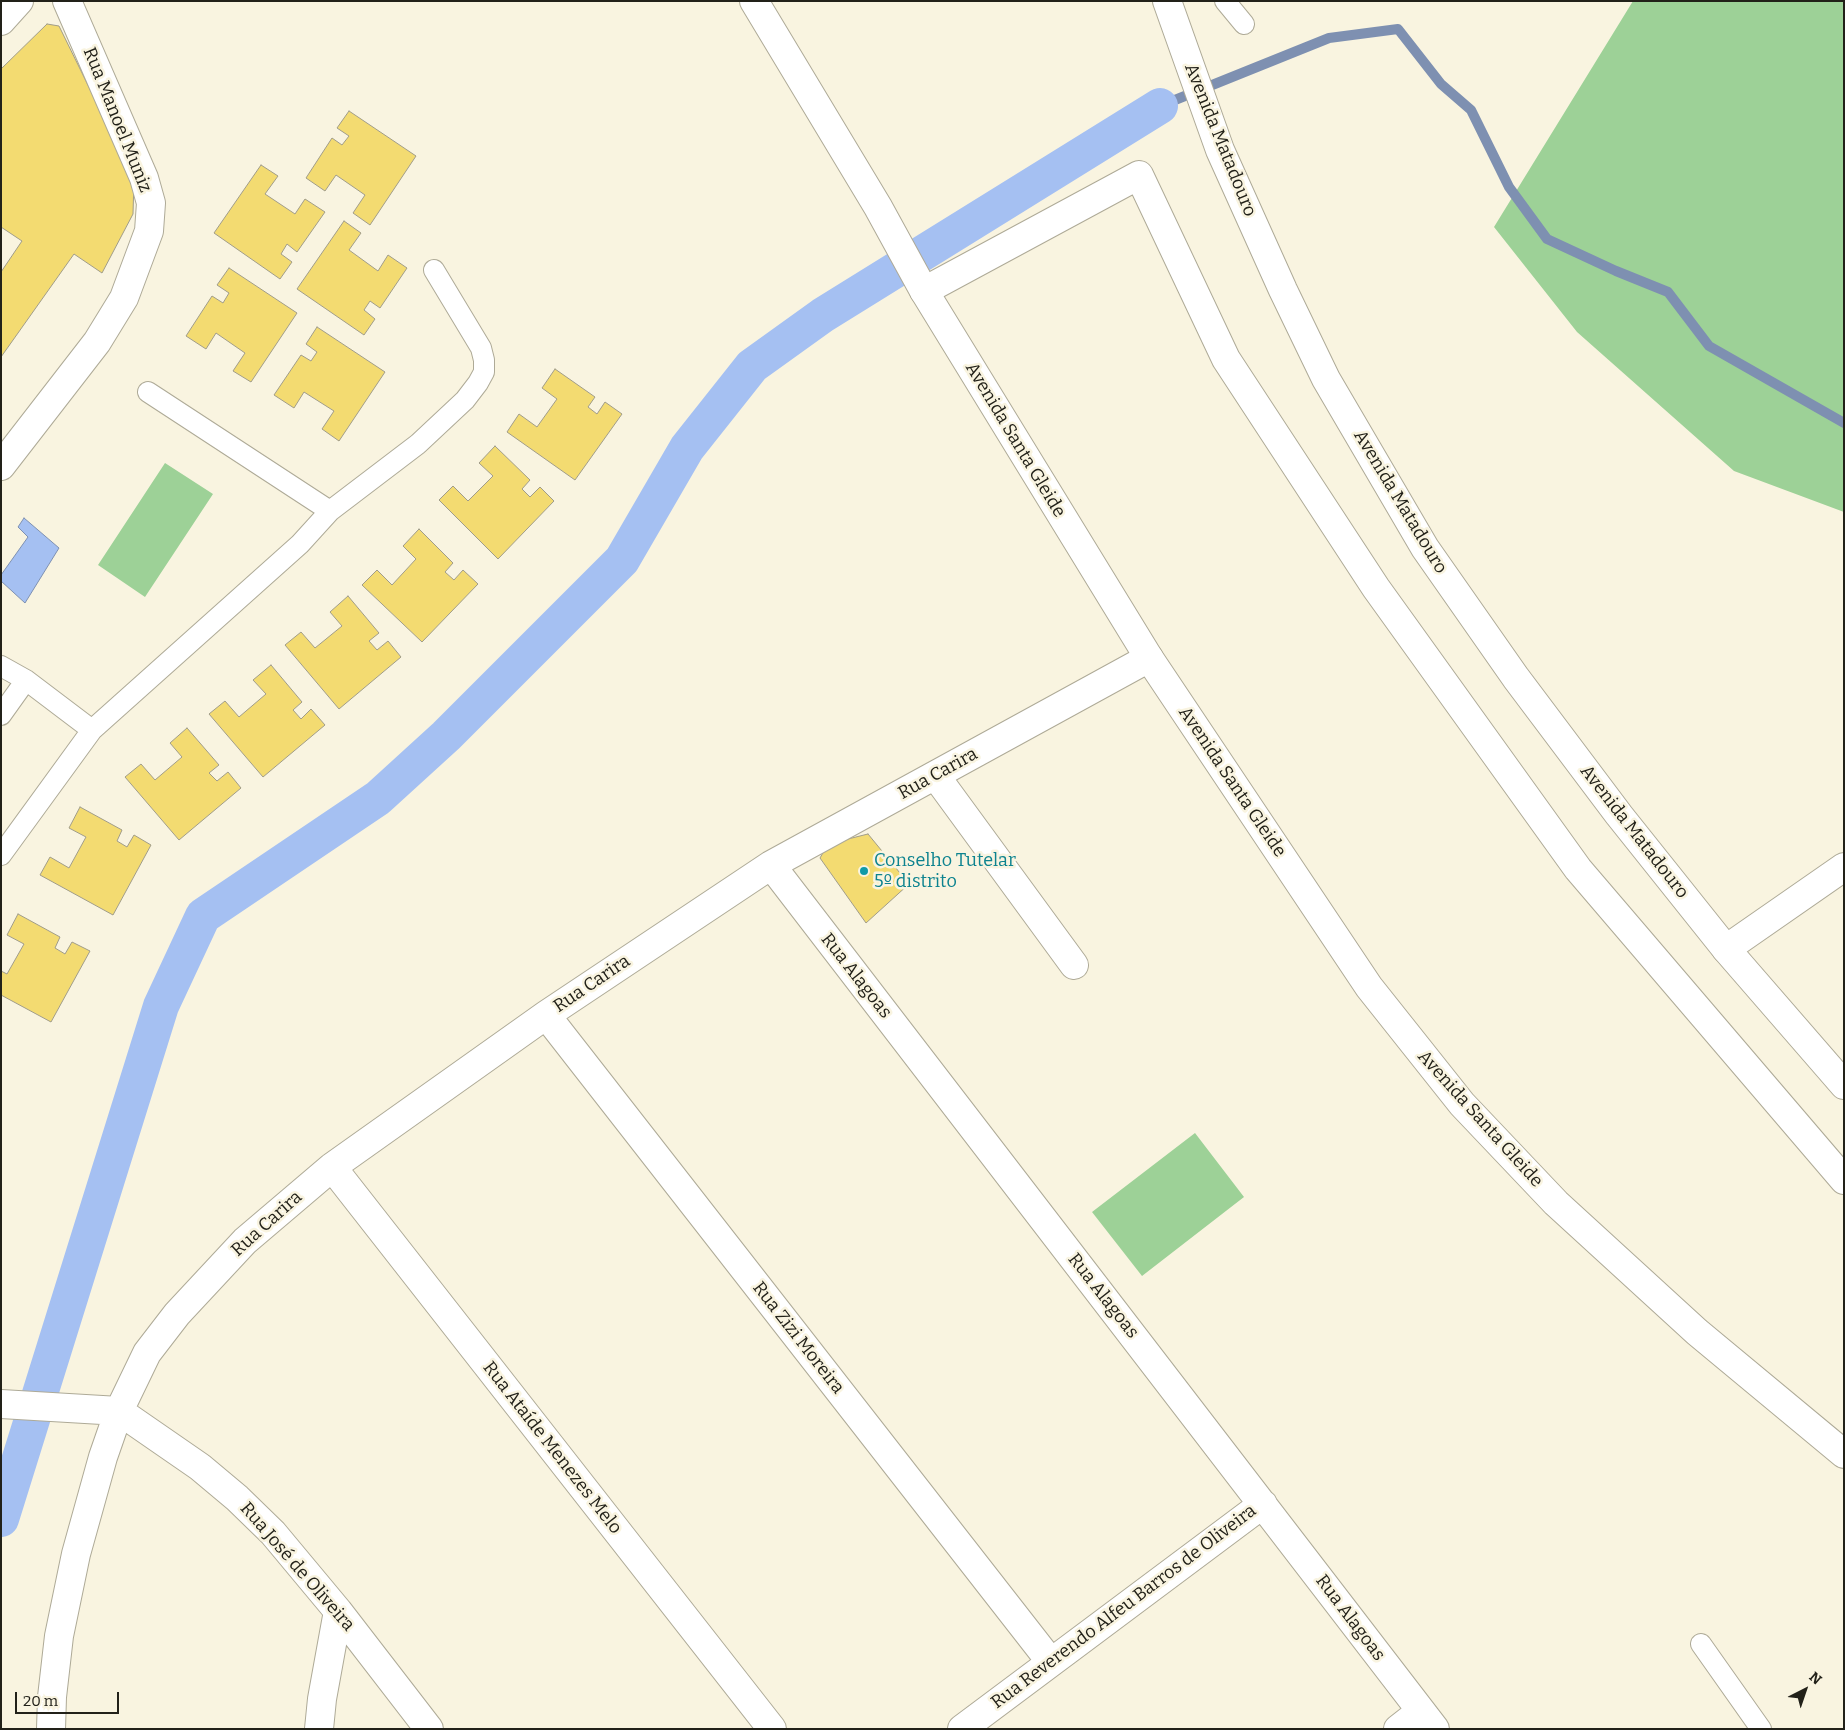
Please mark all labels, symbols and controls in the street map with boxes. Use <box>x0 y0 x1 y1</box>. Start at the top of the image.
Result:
street label: Rua Manoel Muniz <box>78 44 156 196</box>
street label: Avenida Matadouro <box>1179 60 1261 220</box>
street label: Avenida Santa Gleide <box>960 359 1070 521</box>
street label: Avenida Matadouro <box>1349 426 1451 578</box>
street label: Avenida Santa Gleide <box>1174 703 1290 861</box>
street label: Rua Carira <box>894 743 982 805</box>
street label: Avenida Matadouro <box>1575 761 1693 903</box>
place label: Conselho Tutelar 5º distrito <box>874 850 1016 892</box>
marker: Conselho Tutelar 5º distrito <box>858 865 870 877</box>
street label: Rua Alagoas <box>816 929 896 1023</box>
street label: Rua Carira <box>550 951 634 1017</box>
street label: Avenida Santa Gleide <box>1413 1046 1547 1192</box>
street label: Rua Carira <box>227 1187 307 1261</box>
street label: Rua Alagoas <box>1063 1249 1143 1343</box>
street label: Rua Zizi Moreira <box>748 1278 848 1398</box>
street label: Rua Ataíde Menezes Melo <box>478 1358 626 1538</box>
street label: Rua José de Oliveira <box>235 1498 359 1636</box>
street label: Rua Reverendo Alfeu Barros de Oliveira <box>987 1500 1261 1714</box>
street label: Rua Alagoas <box>1311 1571 1389 1665</box>
north arrow <box>1780 1665 1830 1715</box>
text: N <box>1806 1668 1825 1688</box>
scale bar <box>18 1682 121 1714</box>
text: 20 m <box>23 1692 58 1710</box>

